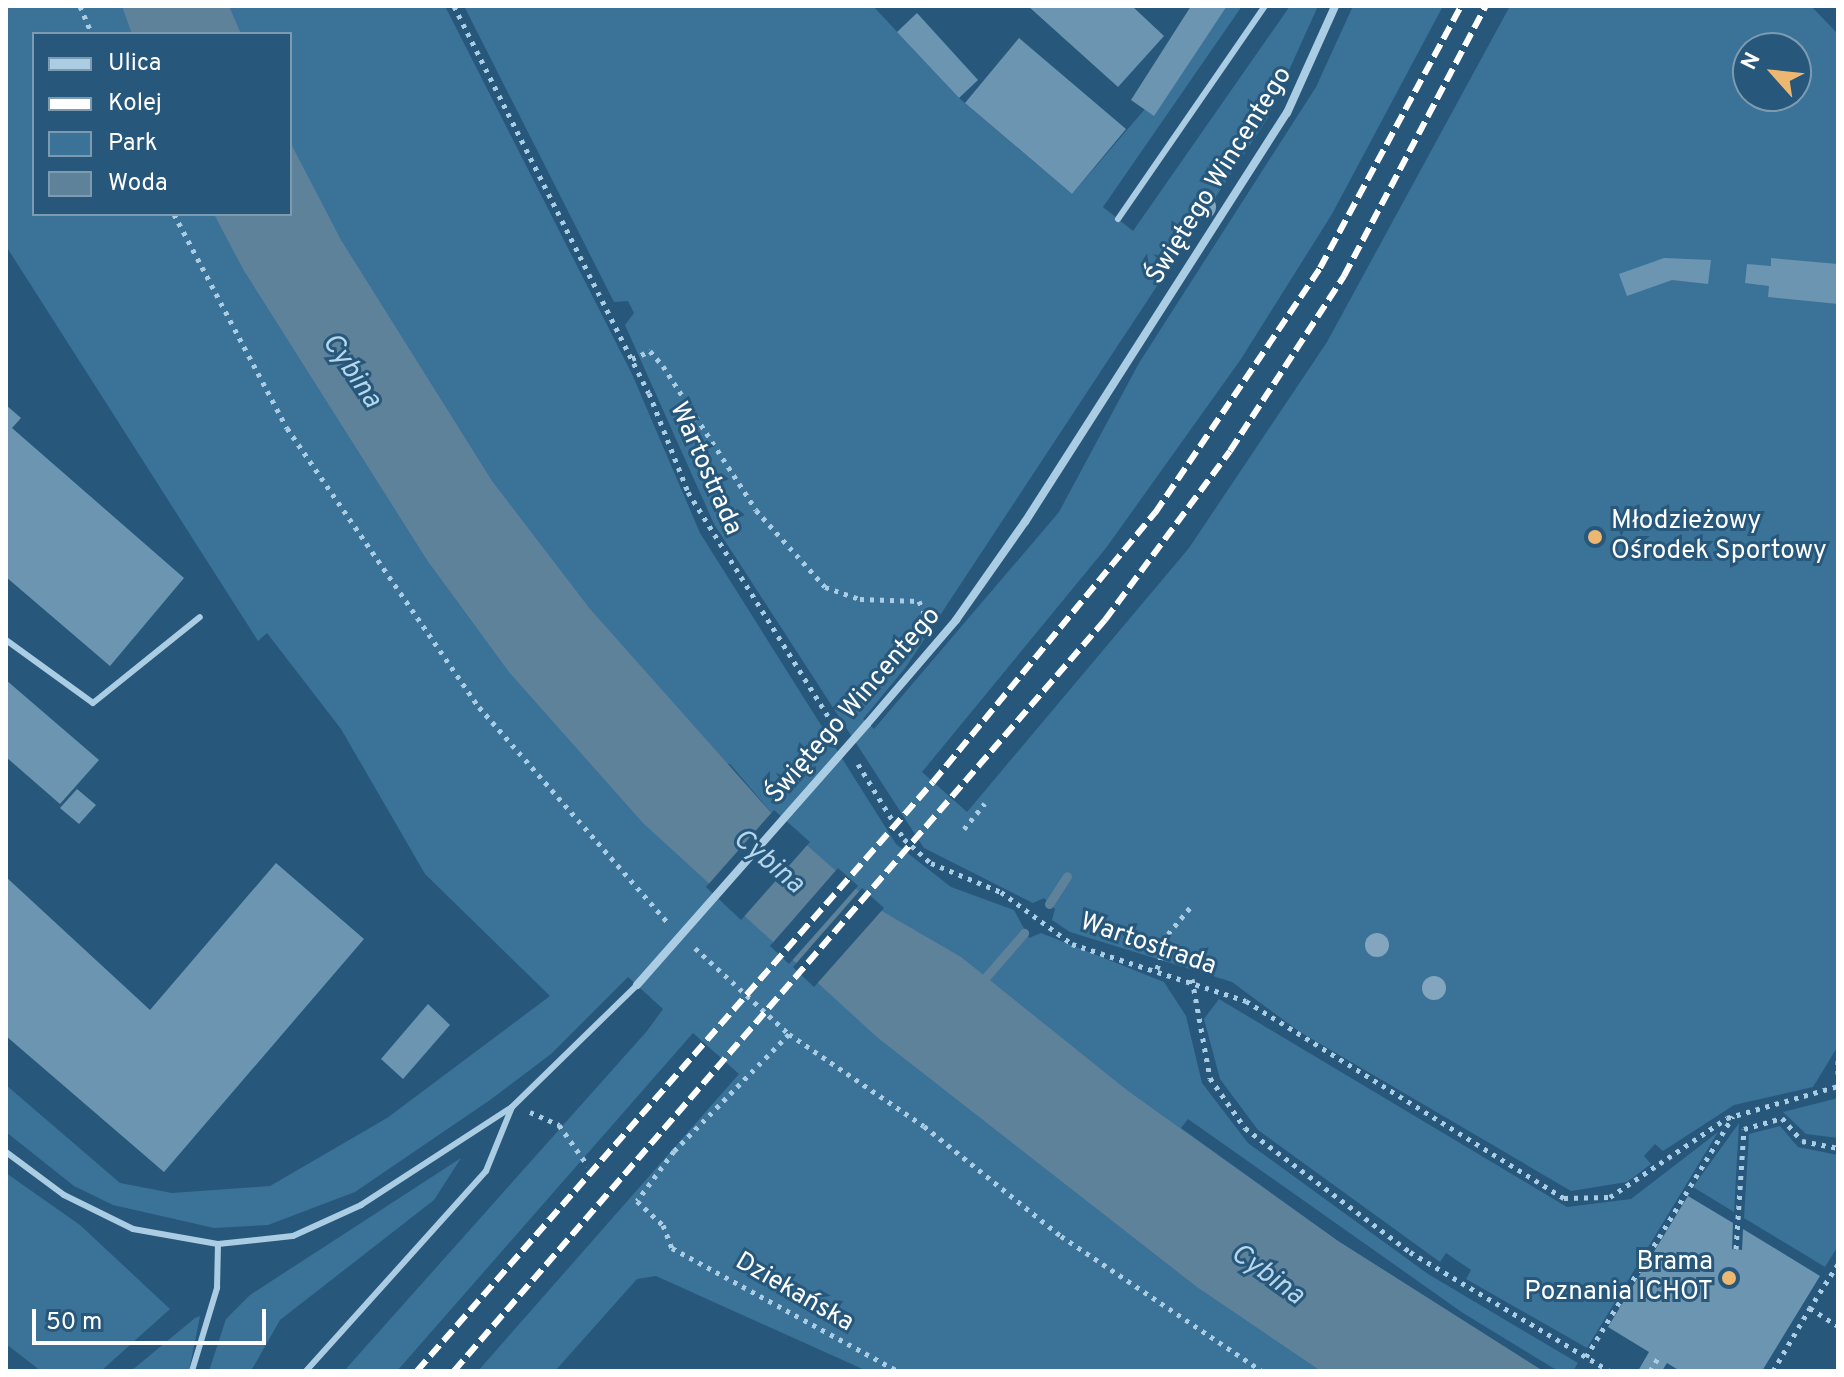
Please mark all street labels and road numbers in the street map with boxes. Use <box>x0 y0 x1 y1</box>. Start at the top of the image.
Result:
street label: Świętego Wincentego <box>1140 61 1300 291</box>
street label: Wartostrada <box>662 398 748 540</box>
street label: Świętego Wincentego <box>760 601 948 811</box>
street label: Wartostrada <box>1076 907 1220 983</box>
street label: Dziekańska <box>729 1247 859 1339</box>

